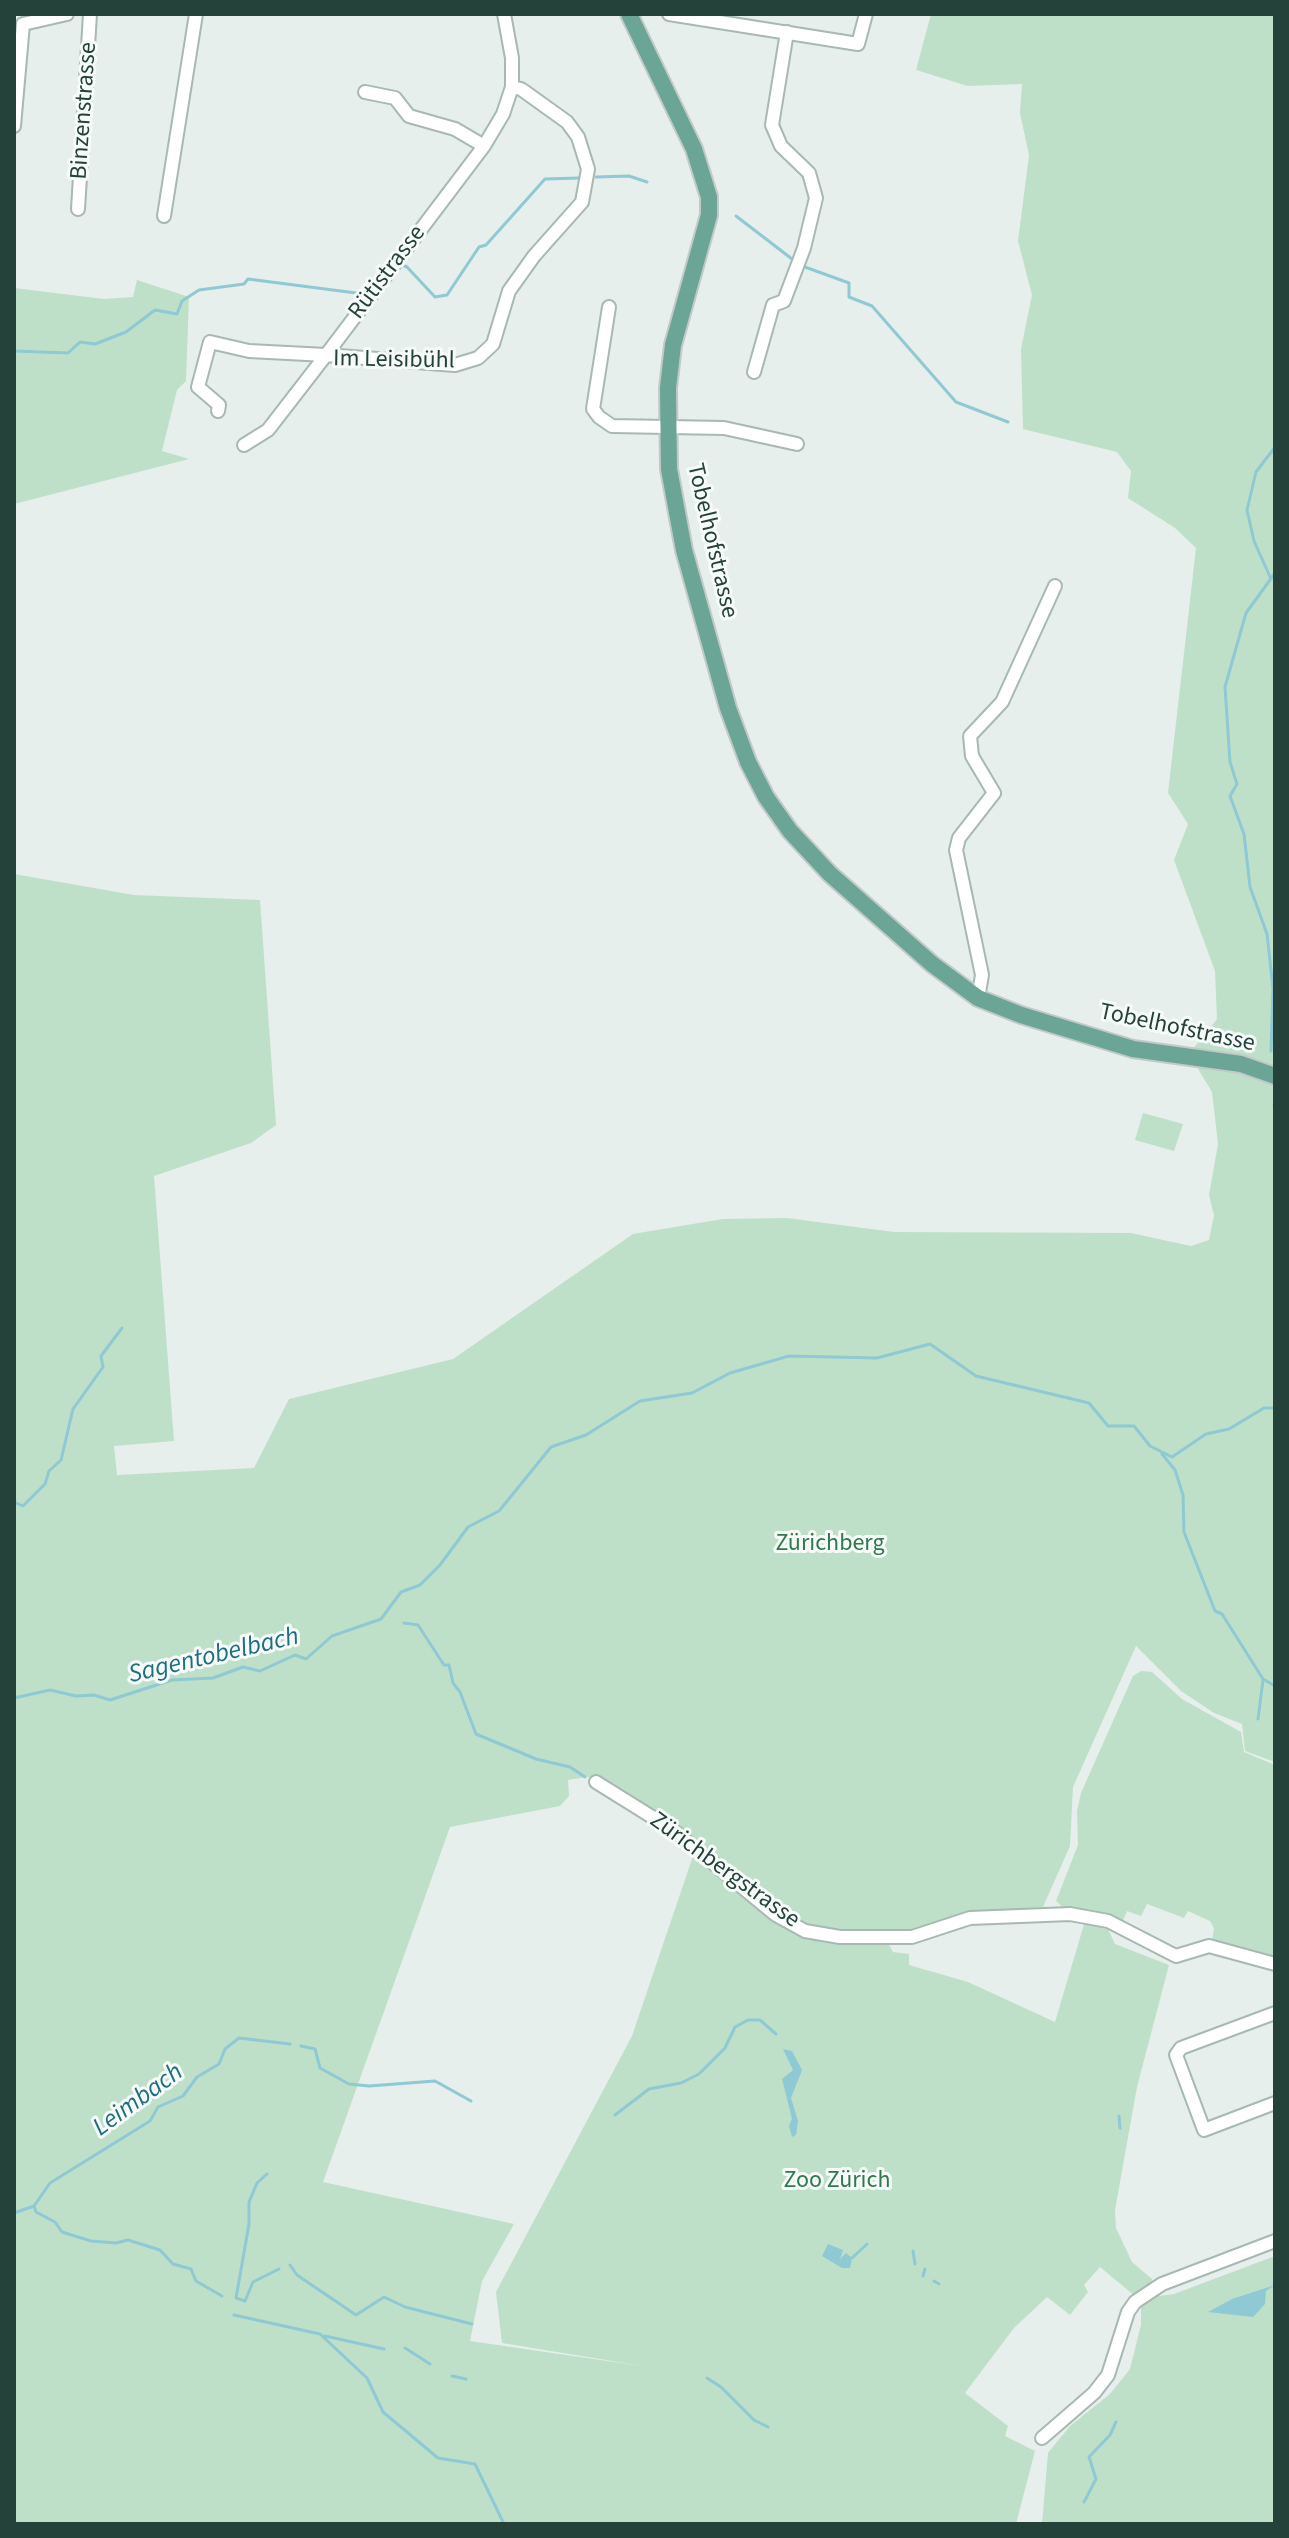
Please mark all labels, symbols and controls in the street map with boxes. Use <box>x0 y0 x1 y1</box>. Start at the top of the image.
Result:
street label: Binzenstrasse <box>66 41 104 181</box>
street label: Rütistrasse <box>343 220 433 326</box>
street label: Im Leisibühl <box>333 346 455 376</box>
street label: Tobelhofstrasse <box>679 461 743 621</box>
street label: Tobelhofstrasse <box>1097 998 1257 1060</box>
park label: Zürichberg <box>775 1531 885 1559</box>
water label: Sagentobelbach <box>126 1622 302 1692</box>
street label: Zürichbergstrasse <box>643 1807 805 1935</box>
water label: Leimbach <box>88 2058 190 2144</box>
park label: Zoo Zürich <box>784 2168 890 2196</box>

